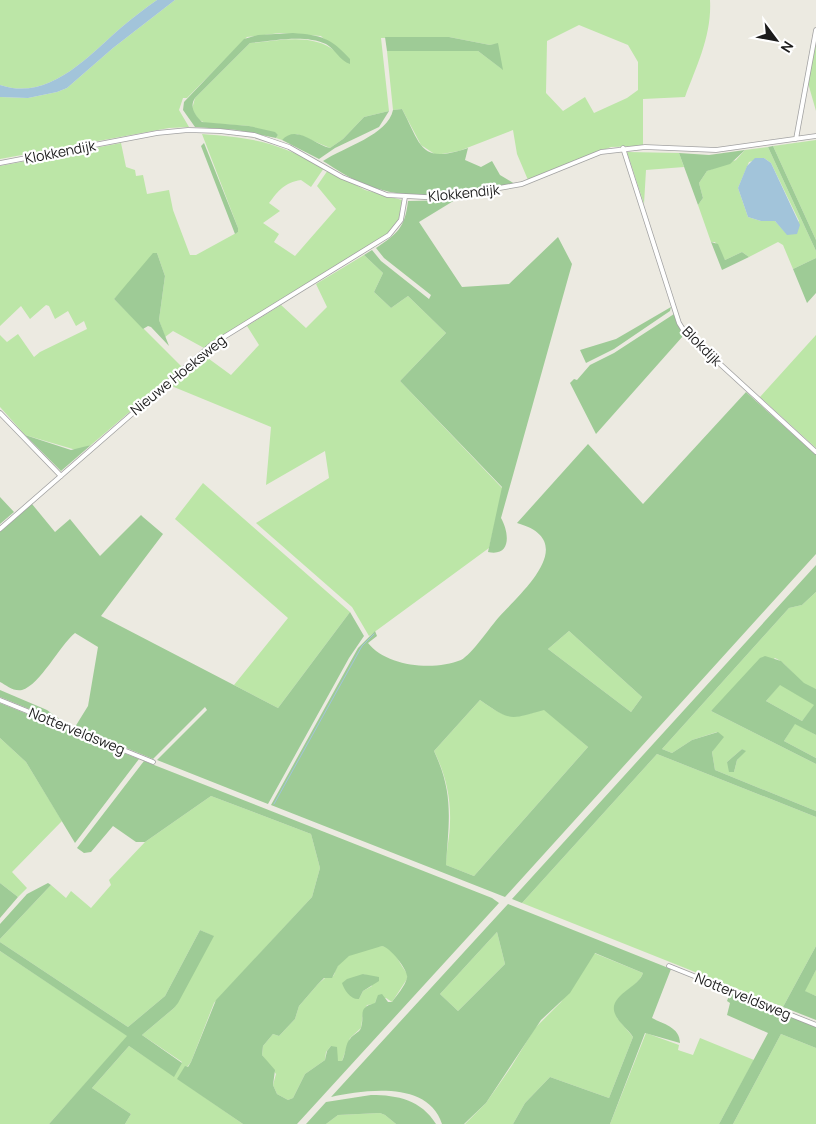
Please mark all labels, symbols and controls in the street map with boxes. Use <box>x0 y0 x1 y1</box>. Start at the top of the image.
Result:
north arrow <box>751 15 801 65</box>
text: N <box>777 38 798 56</box>
street label: Klokkendijk <box>23 135 98 168</box>
street label: Klokkendijk <box>427 179 502 206</box>
street label: Blokdijk <box>678 322 727 370</box>
street label: Nieuwe Hoeksweg <box>126 330 229 419</box>
street label: Notterveldsweg <box>26 703 128 758</box>
street label: Notterveldsweg <box>692 968 794 1023</box>

